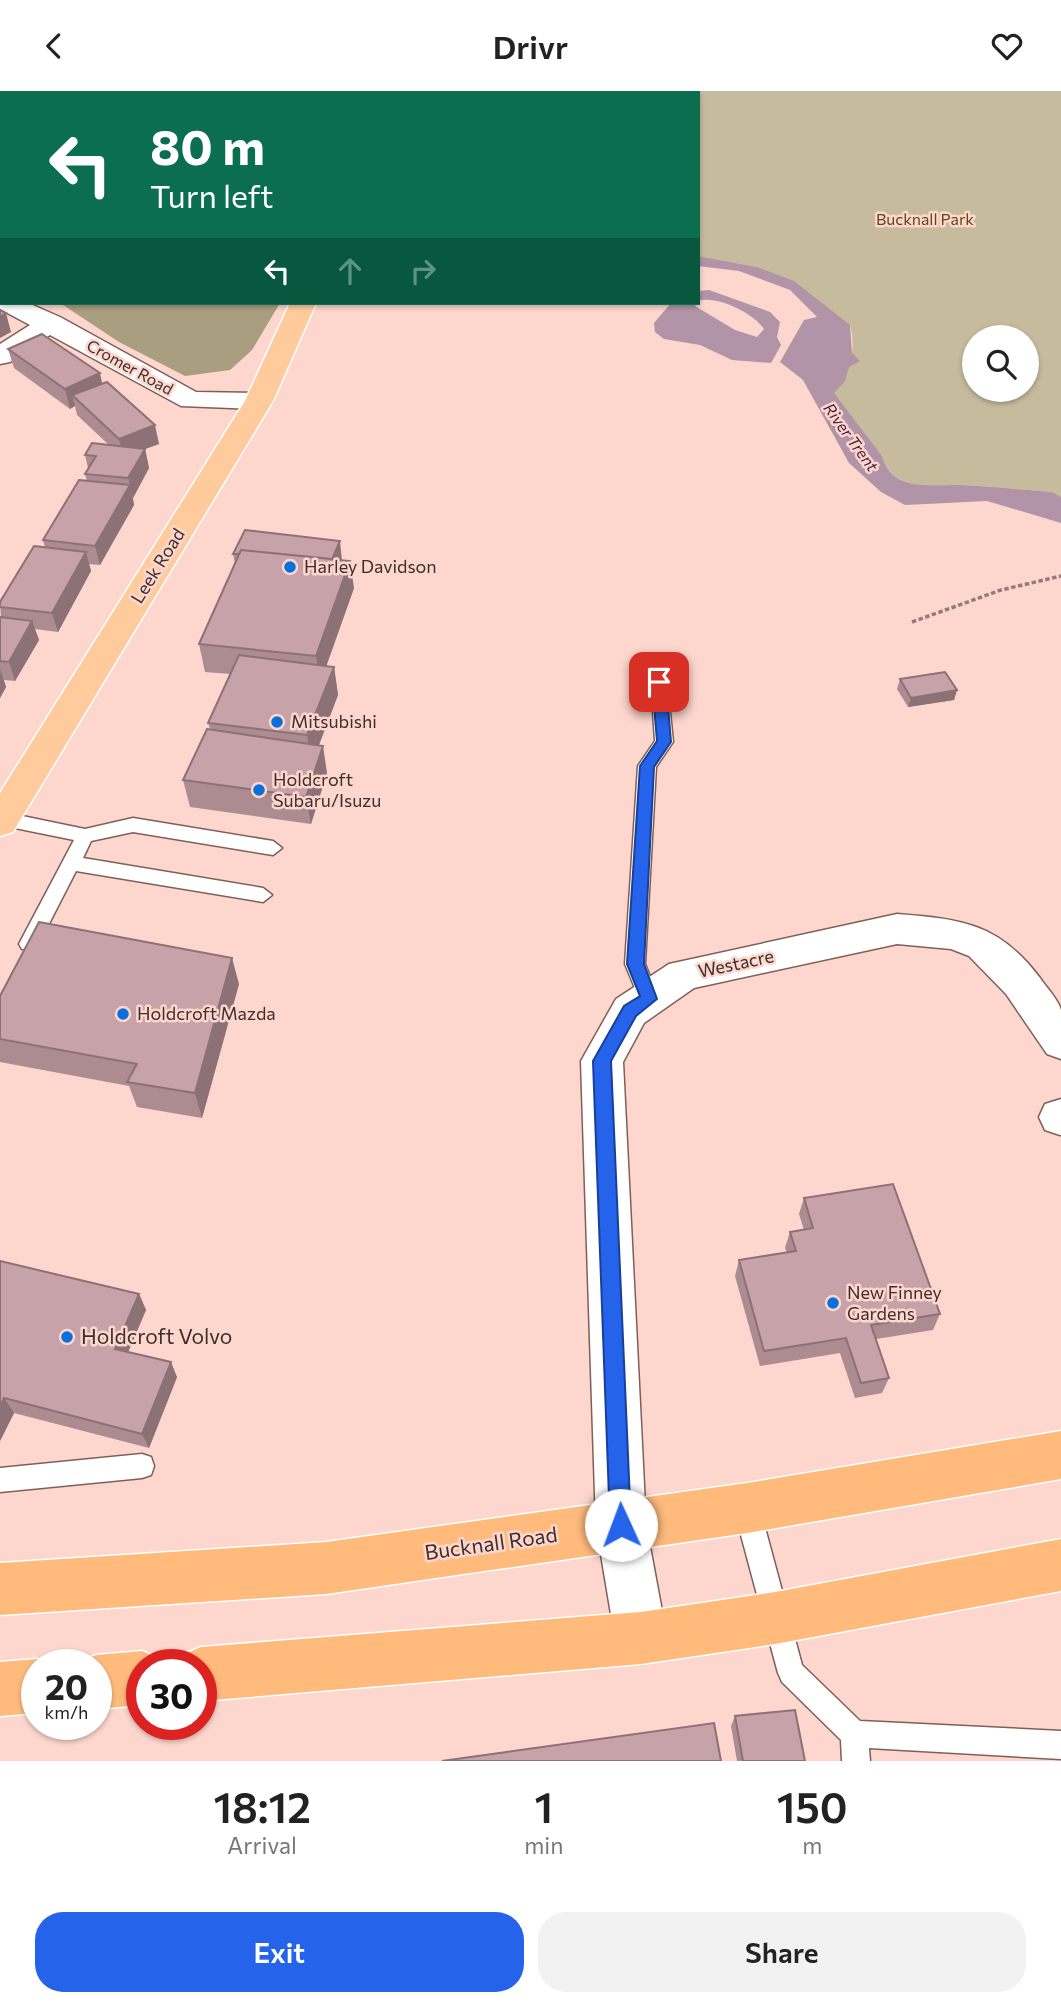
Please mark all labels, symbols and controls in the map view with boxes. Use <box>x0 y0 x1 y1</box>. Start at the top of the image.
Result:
text: Drivr <box>493 26 568 66</box>
icon: back <box>35 27 73 65</box>
icon: heart <box>988 27 1026 65</box>
text: 80 m <box>150 115 265 175</box>
icon: left <box>35 119 126 210</box>
text: Turn left <box>150 175 274 215</box>
park label: Bucknall Park <box>876 209 974 228</box>
icon: left <box>258 252 296 290</box>
icon: ahead <box>331 252 369 290</box>
icon: right <box>404 252 442 290</box>
map controls <box>962 325 1039 402</box>
button: search <box>962 325 1039 402</box>
street label: Cromer Road <box>84 335 177 398</box>
water label: River Trent <box>820 399 883 475</box>
street label: Leek Road <box>125 524 189 607</box>
place label: Harley Davidson <box>304 555 437 577</box>
marker: Harley Davidson <box>282 559 298 575</box>
pin <box>629 652 689 712</box>
icon: arrive <box>640 663 678 701</box>
place label: Mitsubishi <box>291 710 377 732</box>
marker: Mitsubishi <box>269 714 285 730</box>
place label: Holdcroft Subaru/Isuzu <box>273 768 381 811</box>
marker: Holdcroft Subaru/Isuzu <box>251 782 267 798</box>
street label: Westacre <box>696 944 776 982</box>
place label: Holdcroft Mazda <box>137 1002 276 1024</box>
marker: Holdcroft Mazda <box>115 1006 131 1022</box>
place label: New Finney Gardens <box>847 1281 942 1324</box>
marker: New Finney Gardens <box>825 1295 841 1311</box>
place label: Holdcroft Volvo <box>81 1323 232 1348</box>
marker: Holdcroft Volvo <box>59 1329 75 1345</box>
position arrow <box>584 1488 658 1562</box>
street label: Bucknall Road <box>423 1521 559 1564</box>
speed limit sign: 30 <box>126 1649 217 1740</box>
text: 20 <box>45 1664 88 1707</box>
text: km/h <box>45 1701 88 1723</box>
text: 18:12 <box>213 1780 311 1832</box>
text: 1 <box>535 1780 553 1832</box>
text: 150 <box>777 1780 848 1832</box>
text: Arrival <box>227 1831 297 1859</box>
text: min <box>524 1831 563 1859</box>
text: m <box>802 1831 822 1859</box>
button: Exit <box>35 1912 524 1992</box>
button: Share <box>538 1912 1026 1992</box>

